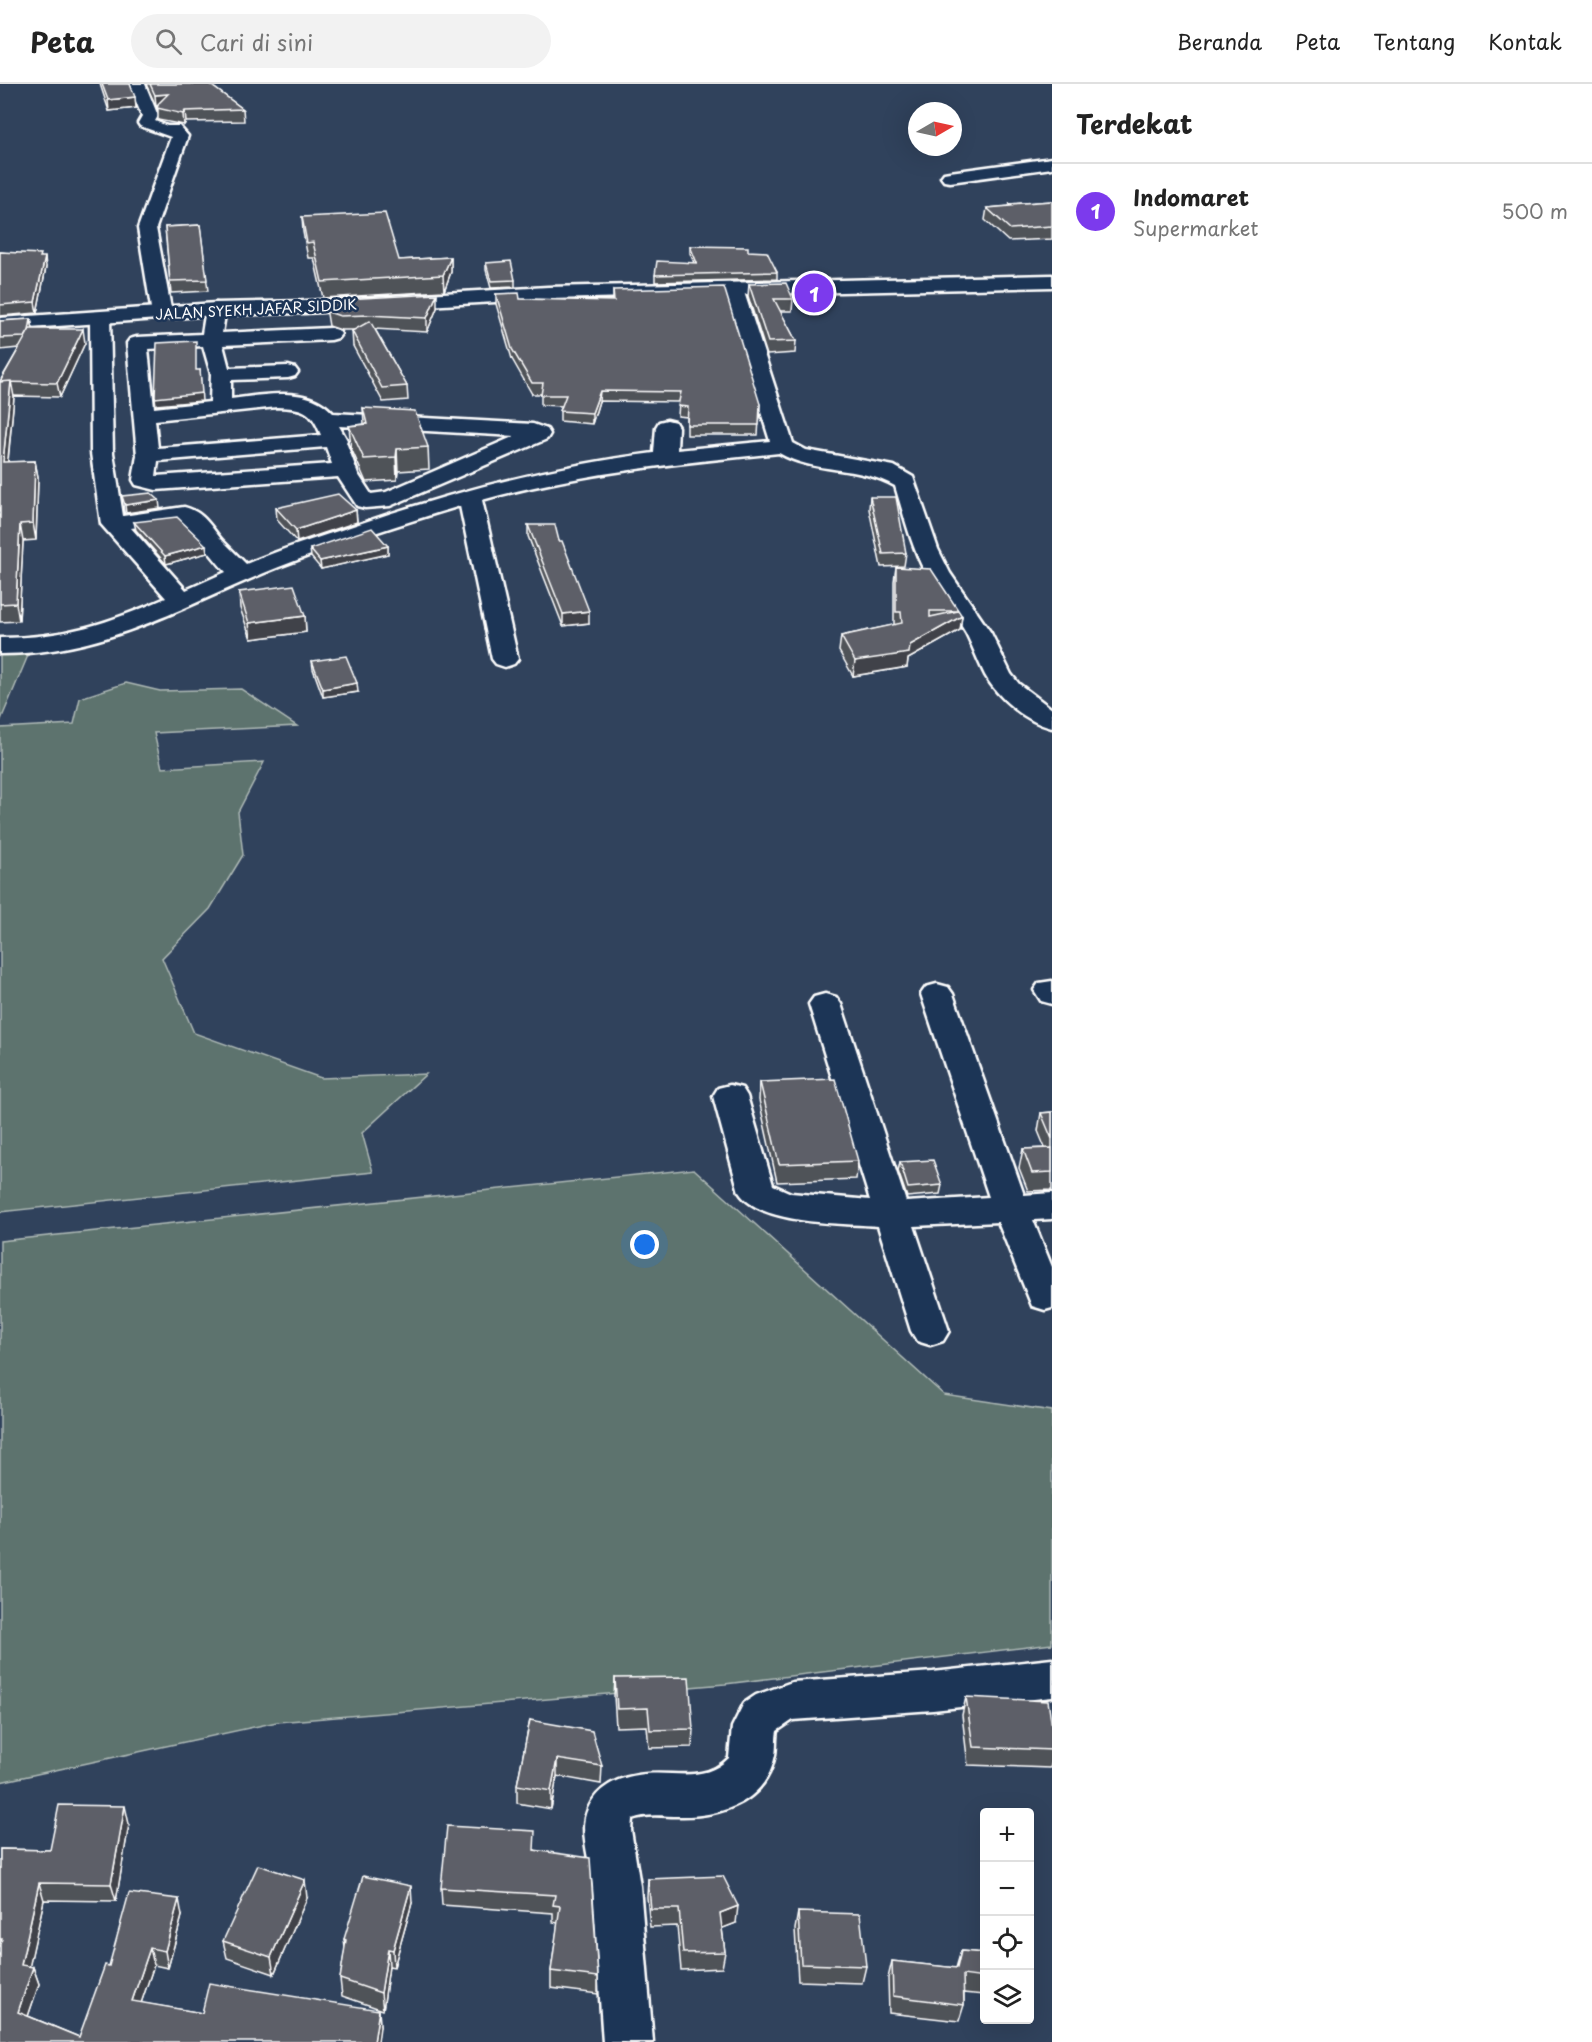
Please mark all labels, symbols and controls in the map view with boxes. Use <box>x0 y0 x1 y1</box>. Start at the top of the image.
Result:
search box <box>131 14 551 68</box>
text: Peta <box>30 20 95 63</box>
icon: search <box>152 25 185 58</box>
text: Cari di sini <box>200 25 313 58</box>
text: Beranda <box>1177 25 1262 57</box>
text: Peta <box>1295 25 1340 57</box>
text: Tentang <box>1373 25 1455 57</box>
text: Kontak <box>1488 25 1562 57</box>
north arrow <box>908 102 962 156</box>
text: Terdekat <box>1076 104 1193 143</box>
text: Indomaret <box>1133 180 1249 213</box>
text: 1 <box>1091 196 1100 226</box>
text: 500 m <box>1501 196 1568 226</box>
text: Supermarket <box>1133 213 1259 243</box>
pin: 1 <box>794 270 834 316</box>
street label: JALAN SYEKH JAFAR SIDDIK <box>155 293 358 325</box>
your location <box>630 1230 659 1259</box>
map controls <box>980 1808 1034 2024</box>
button: + <box>980 1808 1034 1862</box>
button: − <box>980 1862 1034 1916</box>
button: locate <box>980 1916 1034 1970</box>
button: layers <box>980 1970 1034 2024</box>

